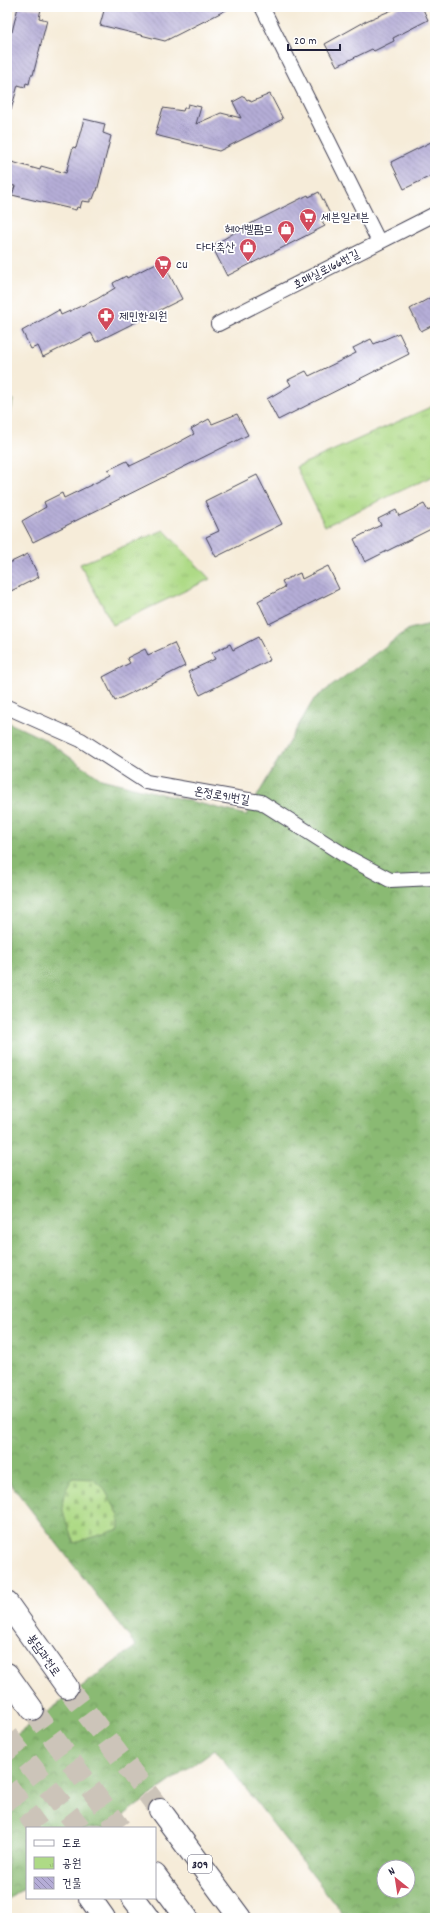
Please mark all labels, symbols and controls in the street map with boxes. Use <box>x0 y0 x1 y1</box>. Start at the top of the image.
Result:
scale bar <box>288 26 340 52</box>
text: 20 m <box>294 33 317 50</box>
supermarket icon: 세븐일레븐 <box>298 207 318 232</box>
place label: 세븐일레븐 <box>321 210 369 227</box>
shop icon: 헤어벨팜므 <box>276 219 296 244</box>
place label: 헤어벨팜므 <box>225 222 273 239</box>
shop icon: 다다축산 <box>238 237 258 262</box>
place label: 다다축산 <box>196 240 235 257</box>
street label: 호매실로166번길 <box>291 246 363 294</box>
supermarket icon: CU <box>153 254 173 279</box>
place label: CU <box>176 257 188 274</box>
pharmacy icon: 제민한의원 <box>96 306 116 331</box>
place label: 제민한의원 <box>119 309 167 326</box>
street label: 온정로91번길 <box>192 783 251 810</box>
street label: 봉담과천로 <box>22 1631 64 1681</box>
legend <box>26 1827 156 1899</box>
text: 도로 <box>62 1836 81 1853</box>
road number: 309 <box>188 1855 212 1873</box>
text: 공원 <box>62 1856 81 1873</box>
north arrow <box>376 1859 416 1899</box>
text: N <box>386 1864 399 1880</box>
text: 건물 <box>62 1876 82 1893</box>

